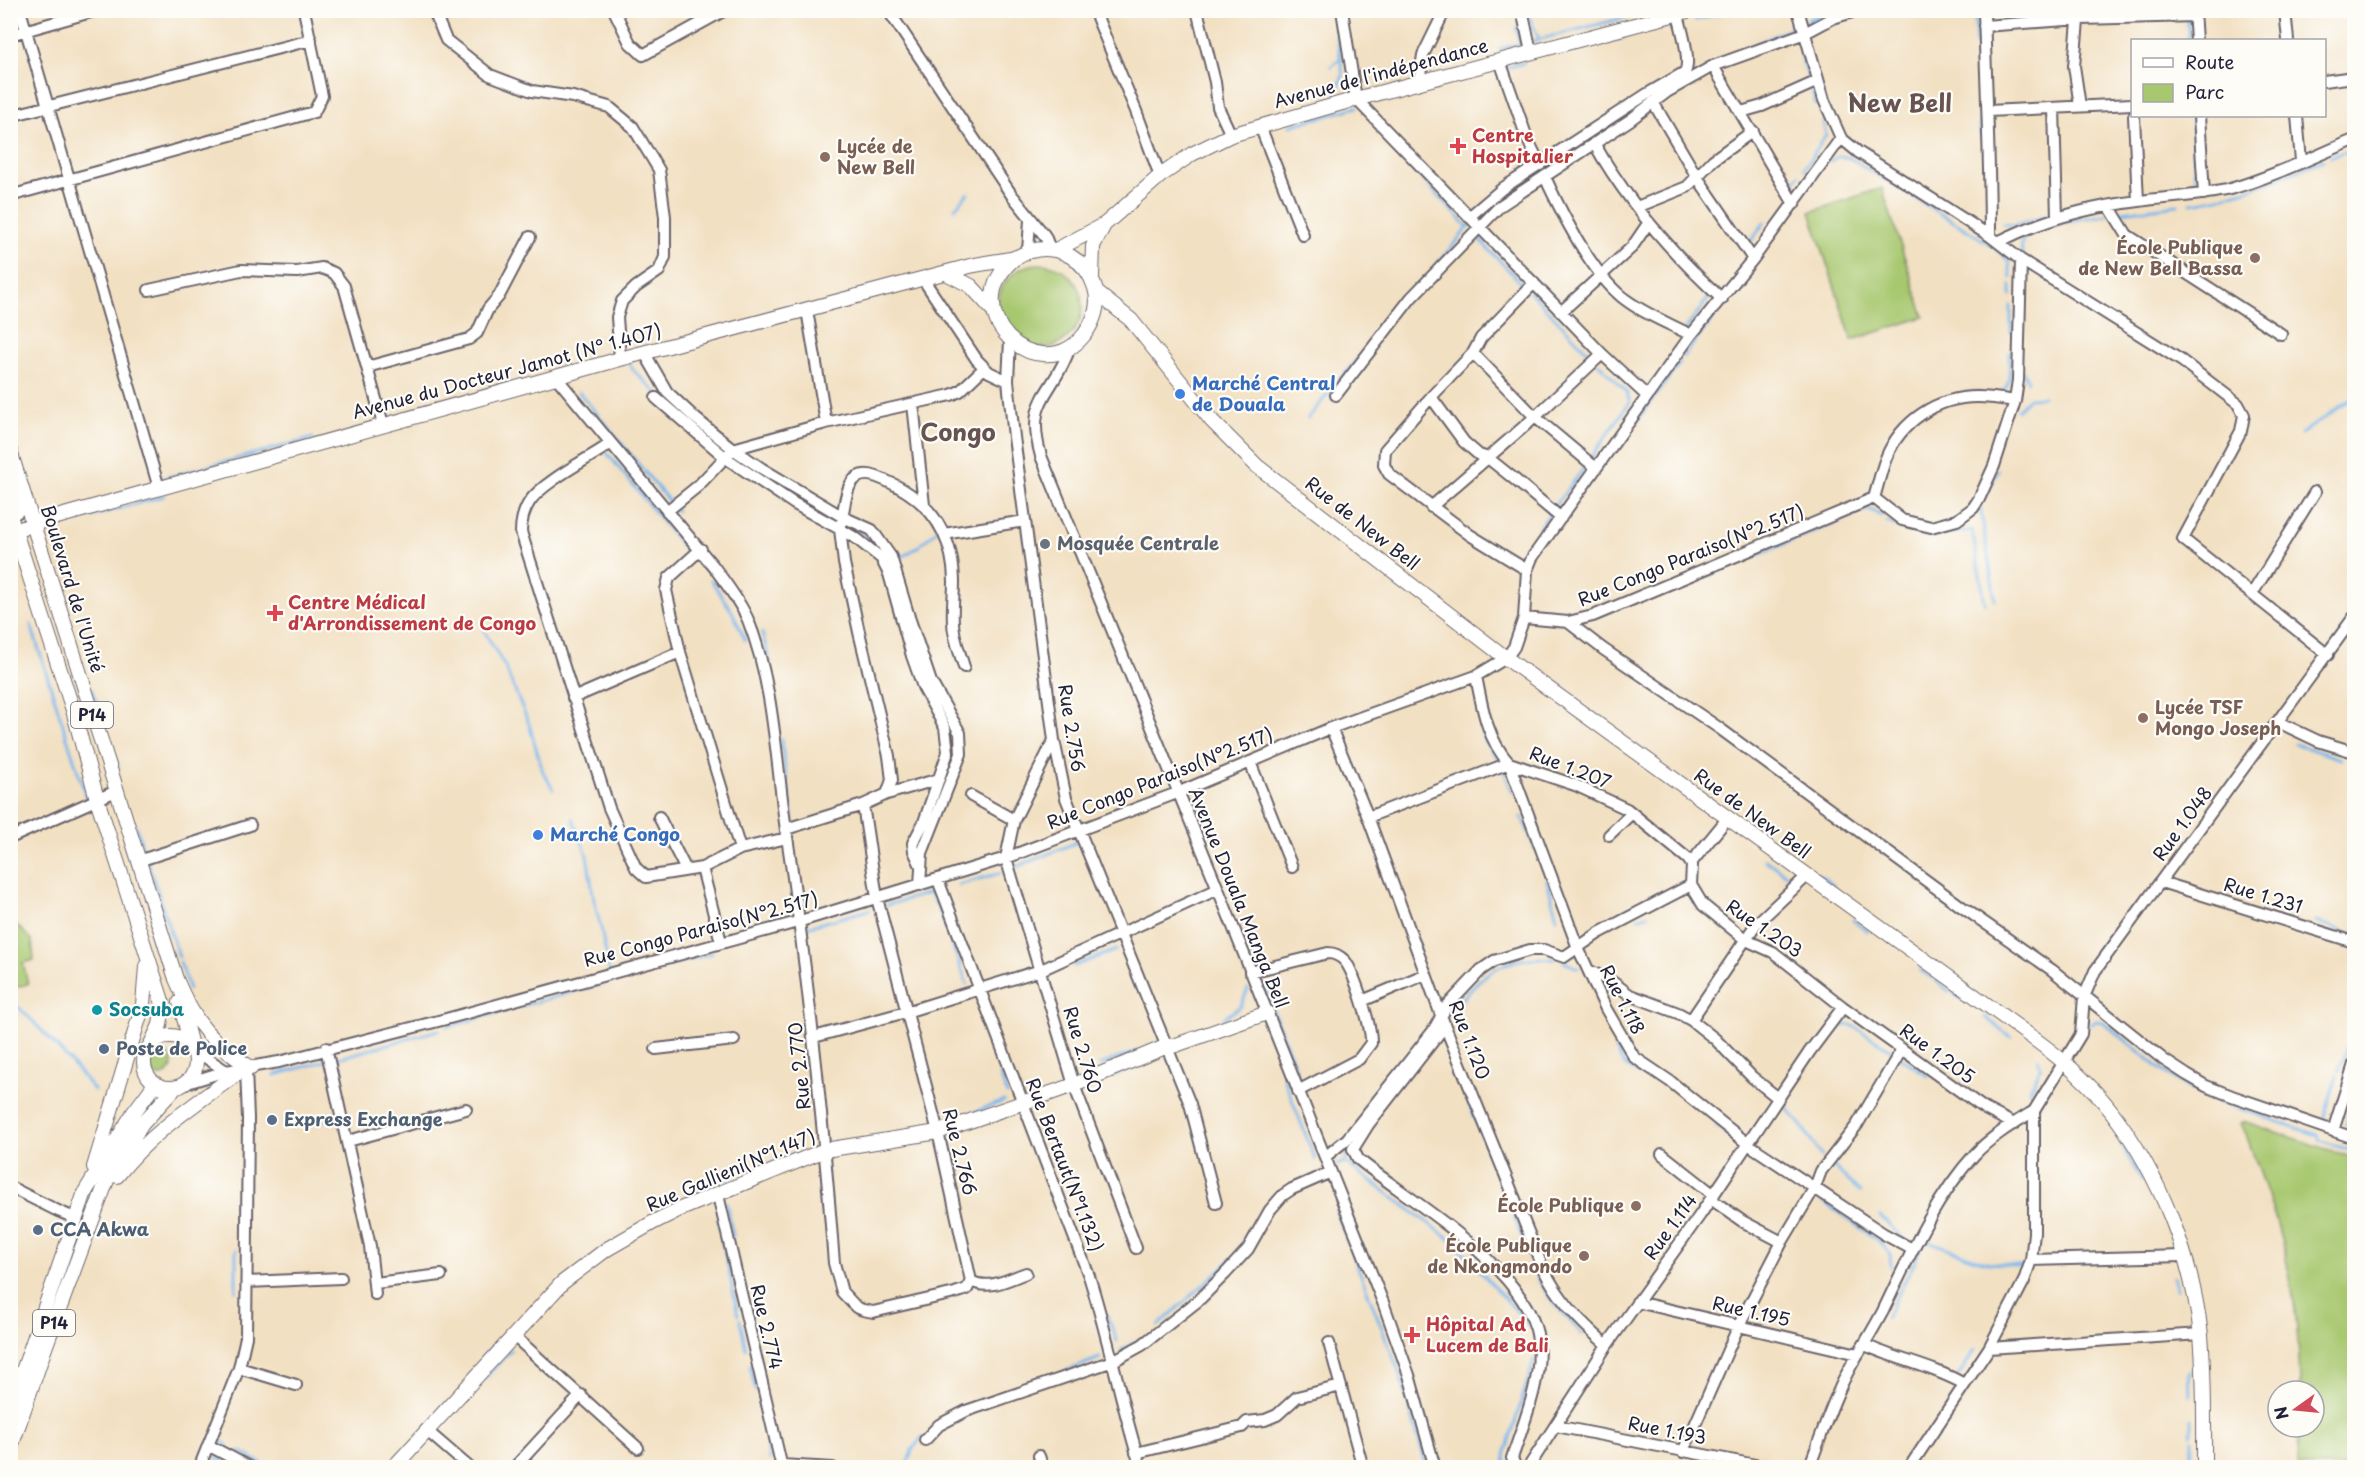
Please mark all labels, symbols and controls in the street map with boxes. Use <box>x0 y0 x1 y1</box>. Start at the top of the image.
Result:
street label: Avenue de l'indépendance <box>1270 31 1491 114</box>
legend <box>2131 39 2326 117</box>
text: Route <box>2185 48 2235 75</box>
text: Parc <box>2185 78 2224 105</box>
district label: New Bell <box>1848 84 1952 120</box>
place label: Centre Hospitalier <box>1472 121 1574 169</box>
place label: Lycée de New Bell <box>837 132 915 180</box>
marker: Centre Hospitalier <box>1449 137 1467 155</box>
marker: Lycée de New Bell <box>818 150 832 164</box>
place label: École Publique de New Bell Bassa <box>2078 233 2243 281</box>
marker: École Publique de New Bell Bassa <box>2248 251 2262 265</box>
street label: Avenue du Docteur Jamot (N° 1.407) <box>349 316 664 425</box>
place label: Marché Central de Douala <box>1192 369 1336 417</box>
marker: Marché Central de Douala <box>1173 387 1187 401</box>
district label: Congo <box>920 413 996 449</box>
street label: Rue de New Bell <box>1300 470 1426 576</box>
street label: Rue Congo Paraiso(N°2.517) <box>1573 497 1808 612</box>
street label: Boulevard de l'Unité <box>35 501 112 676</box>
place label: Mosquée Centrale <box>1057 529 1219 556</box>
marker: Mosquée Centrale <box>1038 537 1052 551</box>
place label: Centre Médical d'Arrondissement de Congo <box>288 588 536 636</box>
marker: Centre Médical d'Arrondissement de Congo <box>266 604 284 622</box>
street label: Rue 2.756 <box>1052 682 1093 774</box>
place label: Lycée TSF Mongo Joseph <box>2155 693 2281 741</box>
road number: P14 <box>71 702 113 728</box>
marker: Lycée TSF Mongo Joseph <box>2136 711 2150 725</box>
street label: Rue Congo Paraiso(N°2.517) <box>1042 720 1277 835</box>
street label: Rue 1.207 <box>1526 739 1615 795</box>
street label: Rue de New Bell <box>1689 761 1817 864</box>
street label: Rue 1.048 <box>2146 780 2218 866</box>
street label: Avenue Douala Manga Bell <box>1183 783 1296 1012</box>
place label: Marché Congo <box>550 820 680 847</box>
marker: Marché Congo <box>531 828 545 842</box>
street label: Rue 1.231 <box>2221 870 2306 919</box>
street label: Rue Congo Paraiso(N°2.517) <box>580 884 821 973</box>
street label: Rue 1.203 <box>1721 892 1809 963</box>
street label: Rue 1.118 <box>1594 960 1652 1039</box>
place label: Socsuba <box>109 995 184 1022</box>
street label: Rue 1.120 <box>1443 996 1498 1083</box>
marker: Socsuba <box>90 1003 104 1017</box>
street label: Rue 2.760 <box>1057 1003 1109 1096</box>
street label: Rue 1.205 <box>1895 1016 1981 1089</box>
street label: Rue 2.770 <box>780 1021 817 1111</box>
place label: Poste de Police <box>116 1034 247 1061</box>
marker: Poste de Police <box>97 1042 111 1056</box>
street label: Rue Bertaut(N°1.132) <box>1020 1074 1111 1255</box>
place label: Express Exchange <box>284 1105 443 1132</box>
street label: Rue 2.766 <box>937 1105 984 1198</box>
marker: Express Exchange <box>265 1113 279 1127</box>
street label: Rue Gallieni(N°1.147) <box>642 1122 819 1218</box>
street label: Rue 1.114 <box>1637 1188 1703 1265</box>
place label: École Publique <box>1497 1191 1624 1218</box>
marker: École Publique <box>1629 1199 1643 1213</box>
place label: CCA Akwa <box>50 1215 149 1242</box>
marker: CCA Akwa <box>31 1223 45 1237</box>
place label: École Publique de Nkongmondo <box>1427 1231 1572 1279</box>
marker: École Publique de Nkongmondo <box>1577 1249 1591 1263</box>
street label: Rue 2.774 <box>745 1281 790 1372</box>
street label: Rue 1.195 <box>1710 1288 1793 1333</box>
road number: P14 <box>33 1310 75 1336</box>
place label: Hôpital Ad Lucem de Bali <box>1426 1310 1549 1358</box>
marker: Hôpital Ad Lucem de Bali <box>1403 1326 1421 1344</box>
north arrow <box>2266 1379 2326 1439</box>
text: N <box>2267 1404 2294 1422</box>
street label: Rue 1.193 <box>1626 1409 1709 1450</box>

